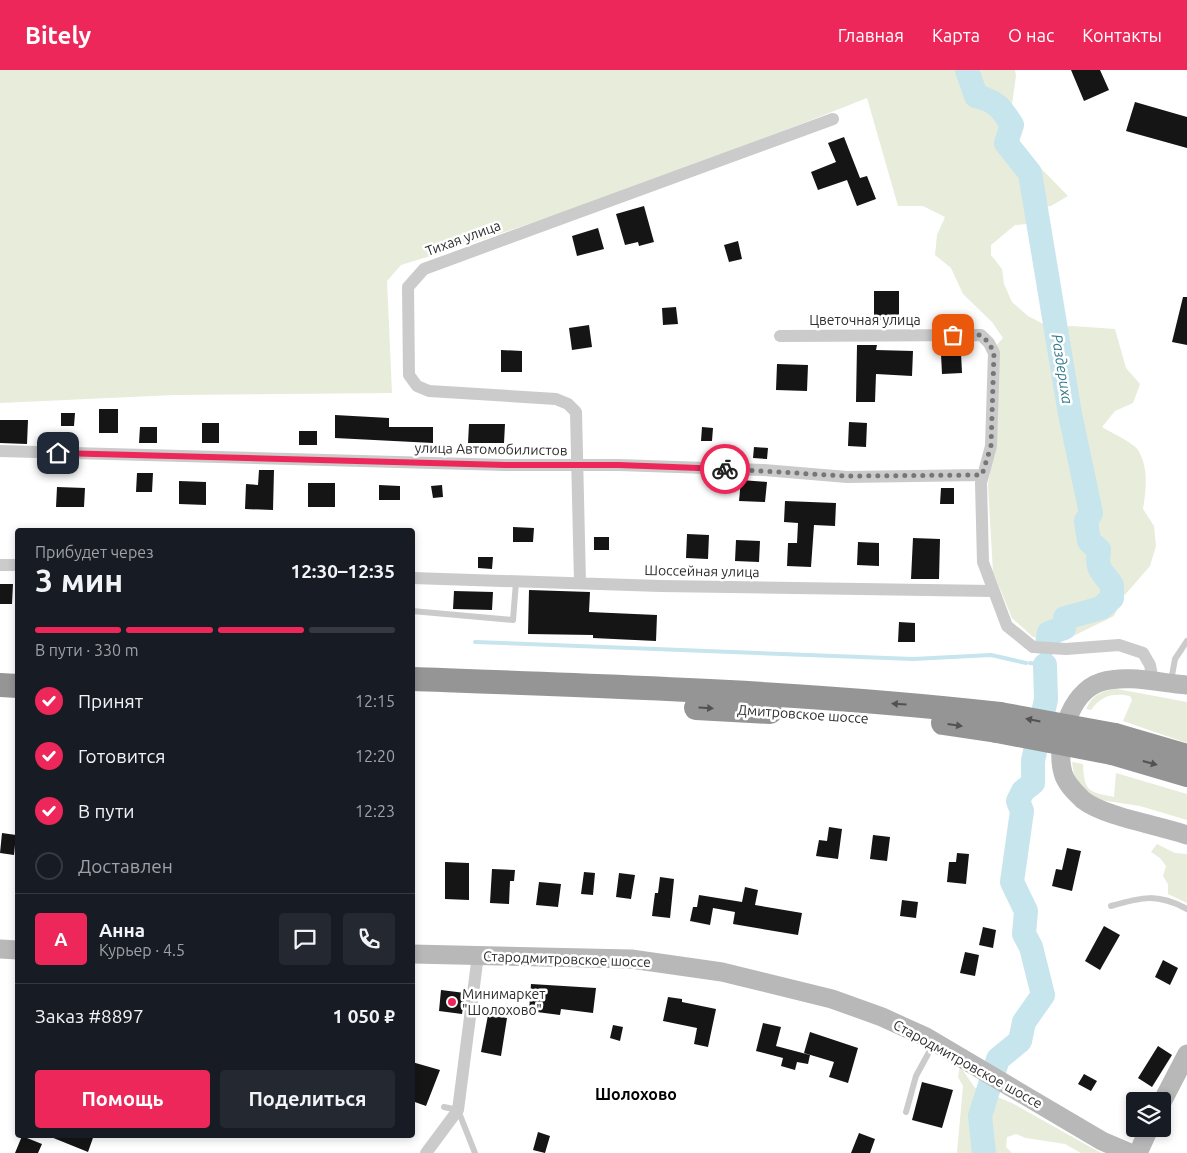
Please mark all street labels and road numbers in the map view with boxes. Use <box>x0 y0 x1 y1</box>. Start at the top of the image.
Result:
street label: Тихая улица <box>423 217 503 259</box>
street label: Цветочная улица <box>809 312 921 328</box>
street label: улица Автомобилистов <box>414 440 568 458</box>
street label: Шоссейная улица <box>644 562 760 580</box>
street label: Дмитровское шоссе <box>737 701 869 727</box>
street label: Стародмитровское шоссе <box>483 948 651 970</box>
street label: Стародмитровское шоссе <box>891 1016 1045 1112</box>

